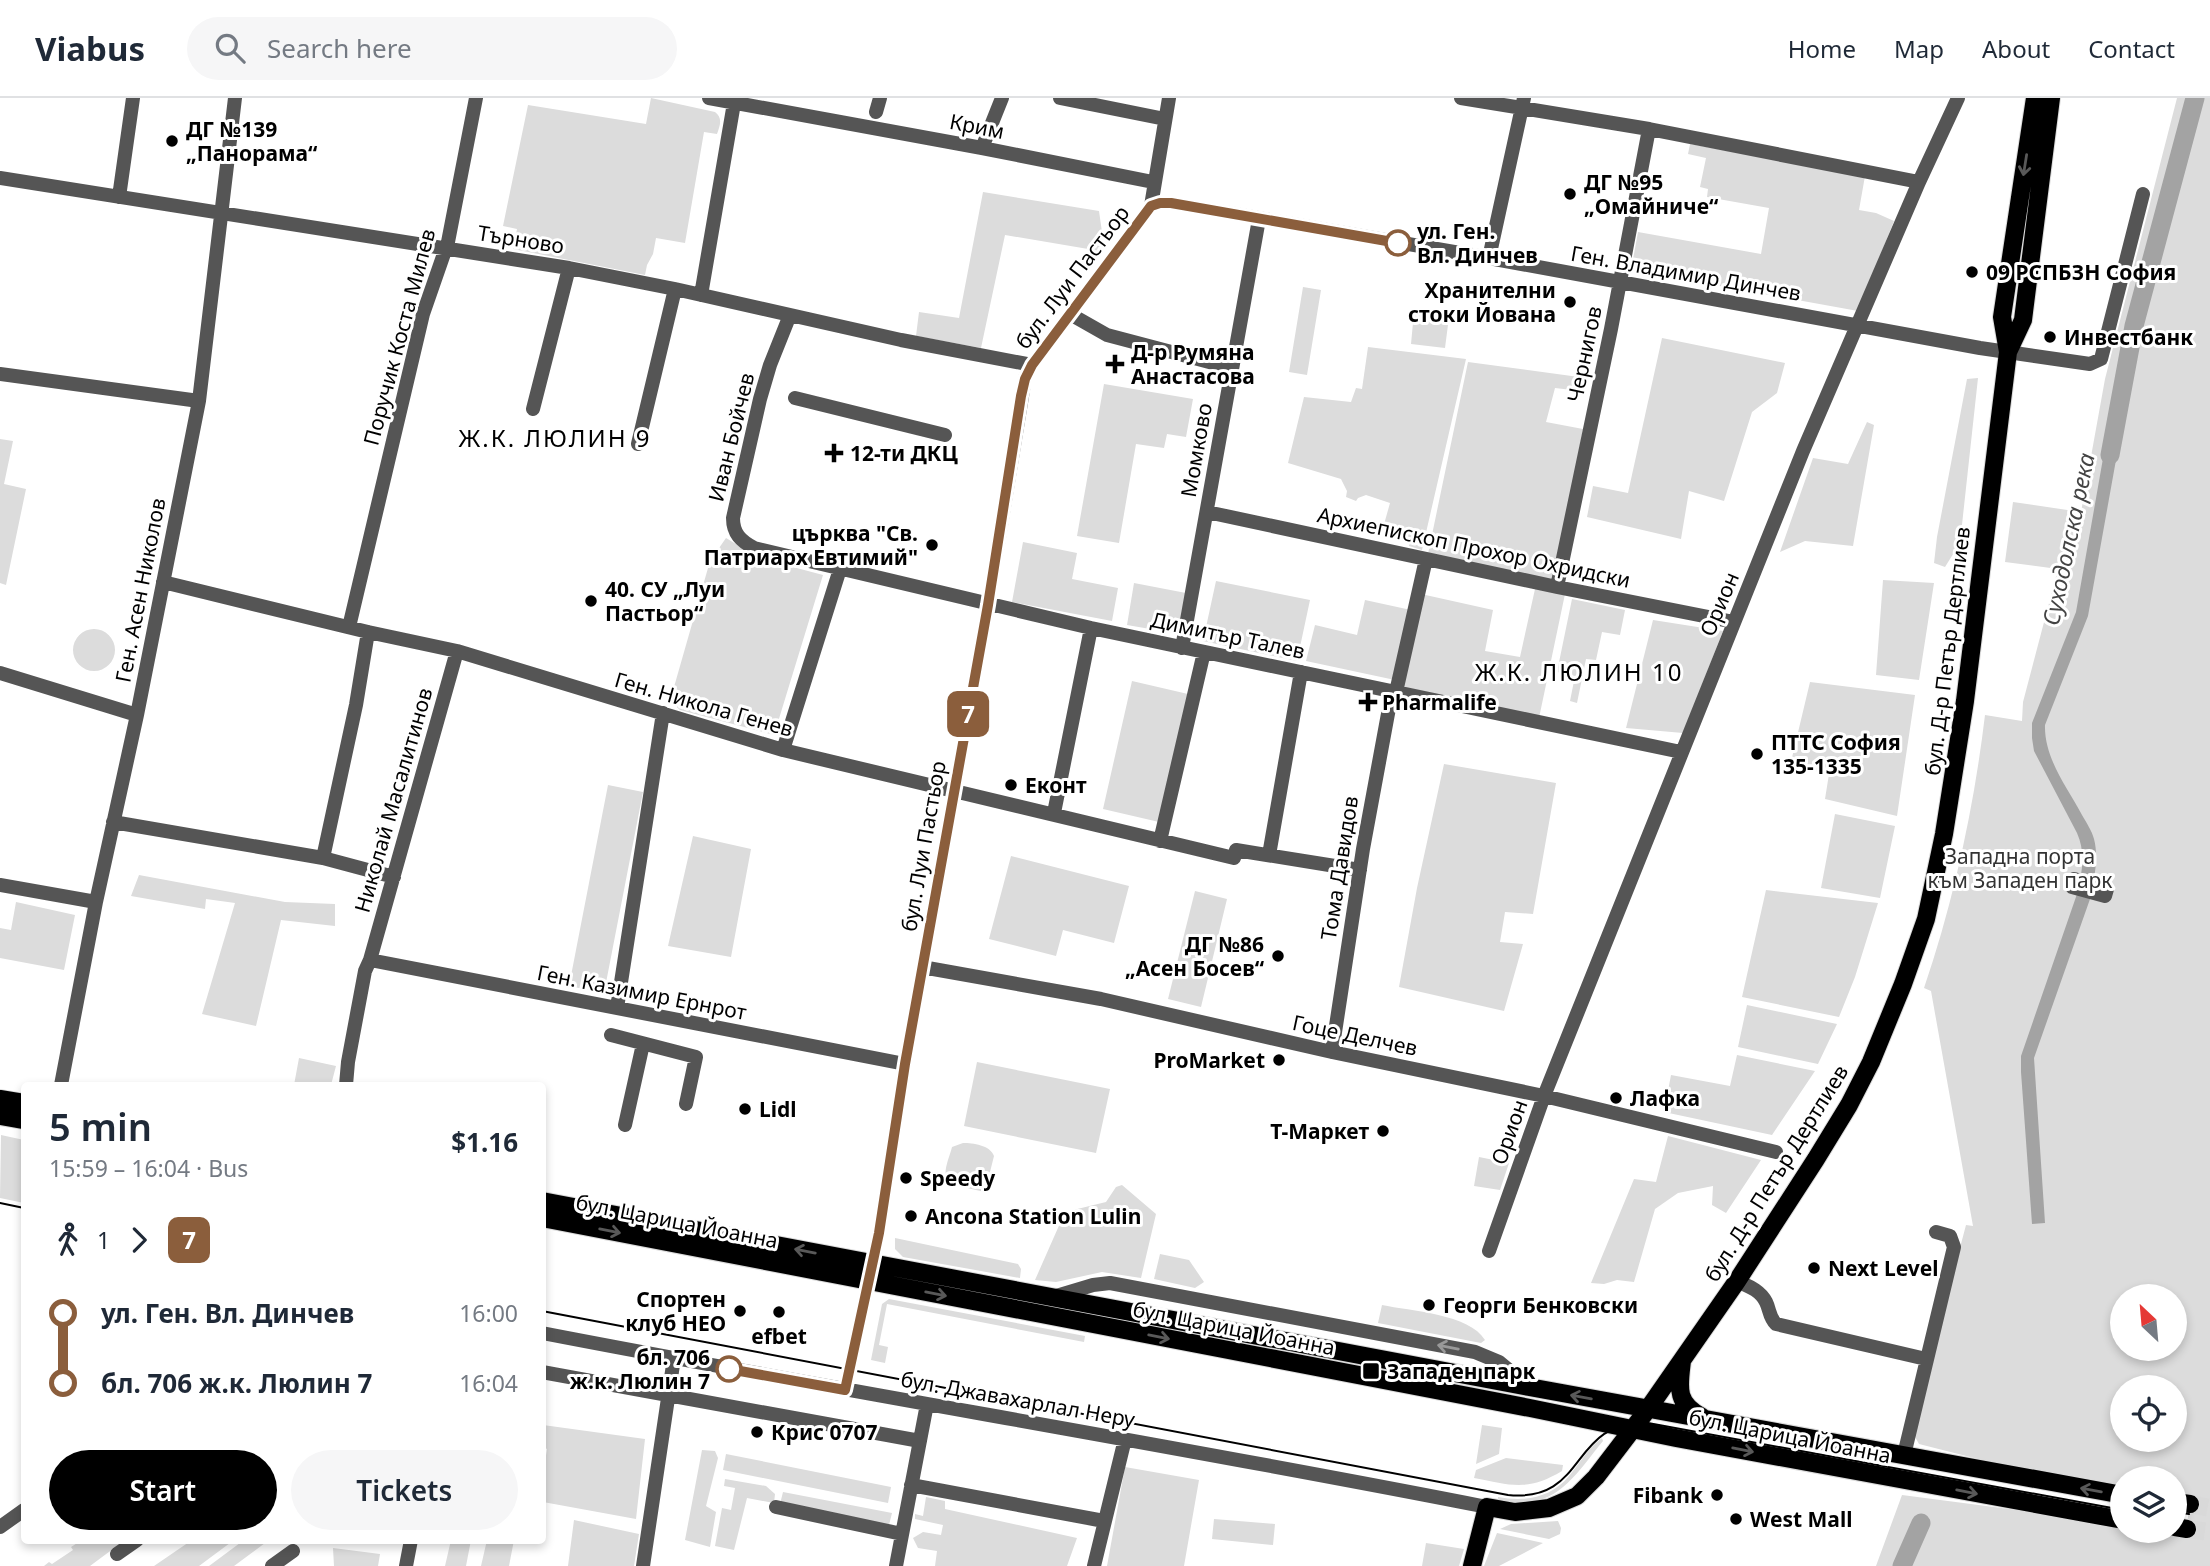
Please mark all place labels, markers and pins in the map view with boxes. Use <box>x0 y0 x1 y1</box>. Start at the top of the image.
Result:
place label: ДГ №139 „Панорама“ <box>186 115 318 167</box>
marker: ДГ №139 „Панорама“ <box>164 133 180 149</box>
place label: ДГ №95 „Омайниче“ <box>1584 168 1719 220</box>
marker: ДГ №95 „Омайниче“ <box>1562 186 1578 202</box>
place label: ул. Ген. Вл. Динчев <box>1416 217 1538 269</box>
marker: ул. Ген. Вл. Динчев <box>1385 230 1411 256</box>
place label: 09 РСПБЗН София <box>1986 258 2176 286</box>
marker: 09 РСПБЗН София <box>1964 264 1980 280</box>
place label: Хранителни стоки Йована <box>1408 276 1556 328</box>
marker: Хранителни стоки Йована <box>1562 294 1578 310</box>
place label: Инвестбанк <box>2064 323 2193 351</box>
marker: Инвестбанк <box>2042 329 2058 345</box>
place label: Д-р Румяна Анастасова <box>1131 338 1255 390</box>
marker: Д-р Румяна Анастасова <box>1105 354 1125 374</box>
place label: 12-ти ДКЦ <box>850 439 958 467</box>
marker: 12-ти ДКЦ <box>824 443 844 463</box>
place label: църква "Св. Патриарх Евтимий" <box>704 519 918 571</box>
marker: църква "Св. Патриарх Евтимий" <box>924 537 940 553</box>
place label: 40. СУ „Луи Пастьор“ <box>605 575 725 627</box>
marker: 40. СУ „Луи Пастьор“ <box>583 593 599 609</box>
place label: Pharmalife <box>1382 688 1497 716</box>
marker: Pharmalife <box>1360 694 1376 710</box>
place label: ПТТС София 135-1335 <box>1771 728 1901 780</box>
marker: ПТТС София 135-1335 <box>1749 746 1765 762</box>
place label: Еконт <box>1025 771 1087 799</box>
marker: Еконт <box>1003 777 1019 793</box>
place label: ДГ №86 „Асен Босев“ <box>1125 930 1265 982</box>
marker: ДГ №86 „Асен Босев“ <box>1270 948 1286 964</box>
place label: ProMarket <box>1153 1046 1265 1074</box>
marker: ProMarket <box>1271 1052 1287 1068</box>
place label: Лафка <box>1630 1084 1700 1112</box>
marker: Лафка <box>1608 1090 1624 1106</box>
place label: Lidl <box>759 1095 797 1123</box>
marker: Lidl <box>737 1101 753 1117</box>
place label: Т-Маркет <box>1270 1117 1369 1145</box>
marker: Т-Маркет <box>1375 1123 1391 1139</box>
place label: Speedy <box>920 1164 995 1192</box>
marker: Speedy <box>898 1170 914 1186</box>
place label: Ancona Station Lulin <box>925 1202 1141 1230</box>
marker: Ancona Station Lulin <box>903 1208 919 1224</box>
place label: Next Level <box>1828 1254 1939 1282</box>
marker: Next Level <box>1806 1260 1822 1276</box>
place label: Спортен клуб НЕО <box>625 1285 726 1337</box>
place label: Георги Бенковски <box>1443 1291 1638 1319</box>
marker: Георги Бенковски <box>1421 1297 1437 1313</box>
marker: Спортен клуб НЕО <box>732 1303 748 1319</box>
marker: efbet <box>771 1304 787 1320</box>
place label: efbet <box>751 1322 807 1350</box>
place label: бл. 706 ж.к. Люлин 7 <box>570 1343 710 1395</box>
marker: бл. 706 ж.к. Люлин 7 <box>716 1356 742 1382</box>
place label: Западен парк <box>1387 1357 1536 1385</box>
marker: Западен парк <box>1361 1361 1381 1381</box>
place label: Крис 0707 <box>771 1418 878 1446</box>
marker: Крис 0707 <box>749 1424 765 1440</box>
place label: Fibank <box>1633 1481 1704 1509</box>
marker: Fibank <box>1709 1487 1725 1503</box>
place label: West Mall <box>1750 1505 1852 1533</box>
marker: West Mall <box>1728 1511 1744 1527</box>

